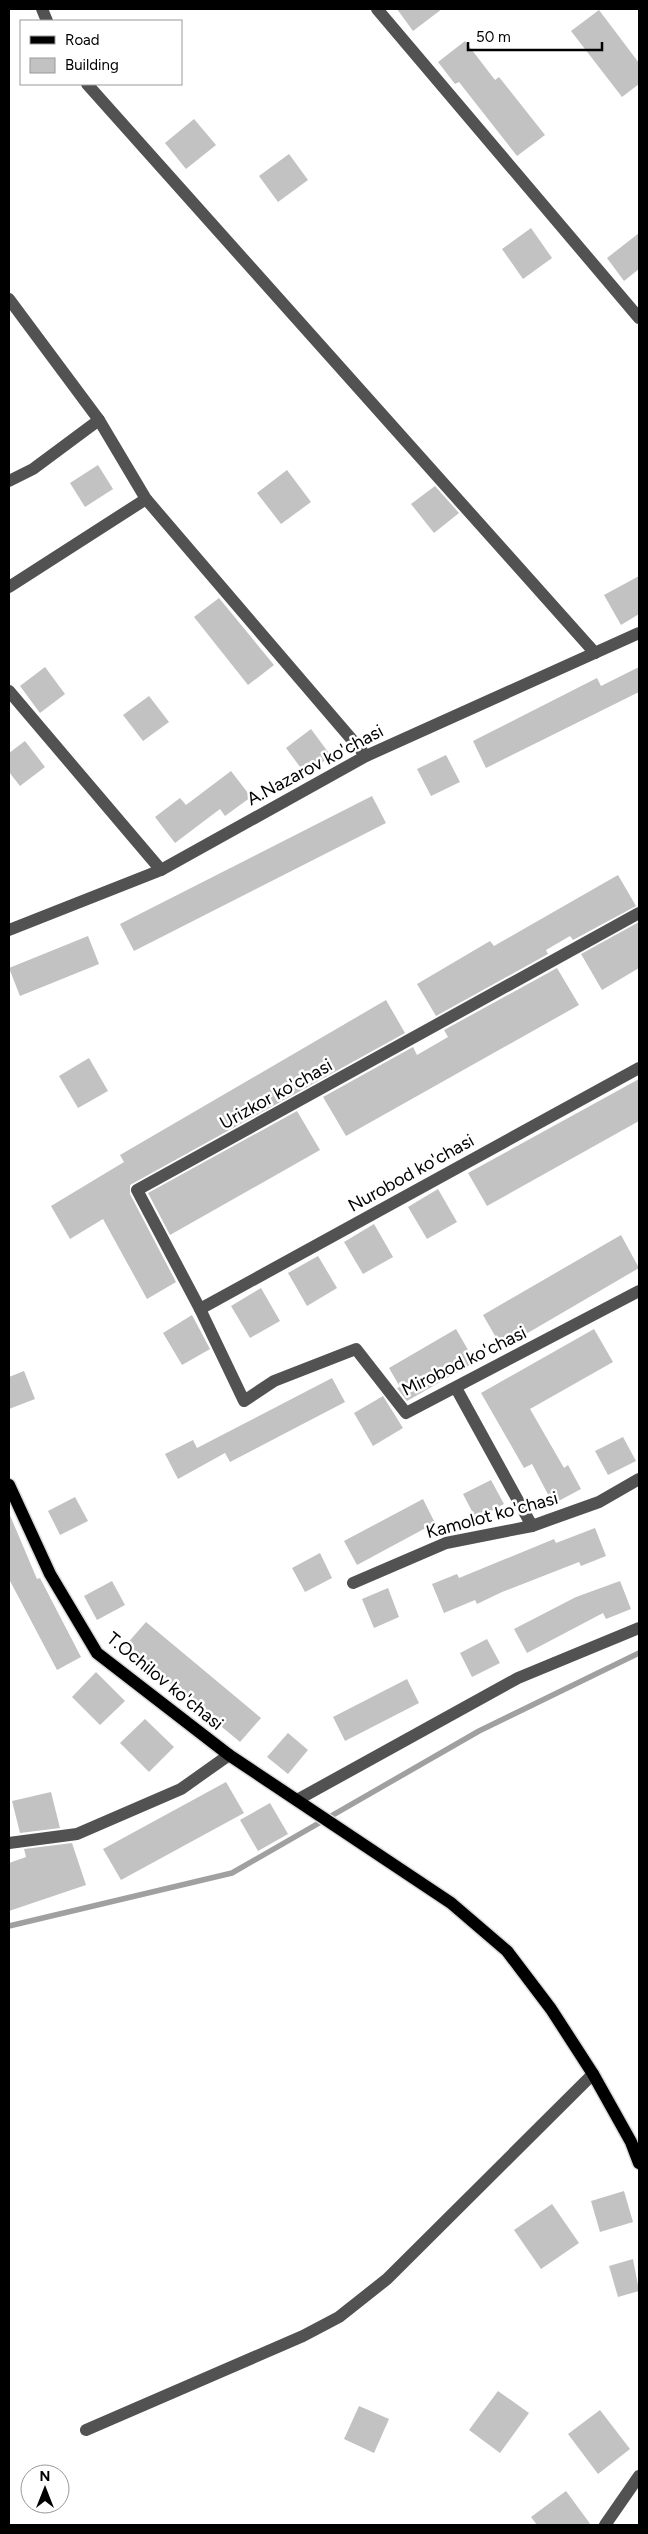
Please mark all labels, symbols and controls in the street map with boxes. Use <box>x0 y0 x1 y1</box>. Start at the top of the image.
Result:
legend <box>20 20 182 85</box>
scale bar <box>468 20 602 52</box>
text: 50 m <box>476 28 511 46</box>
text: Road <box>65 31 100 49</box>
text: Building <box>65 56 119 74</box>
street label: A.Nazarov ko'chasi <box>243 720 387 810</box>
street label: Urizkor ko'chasi <box>216 1054 336 1134</box>
street label: Nurobod ko'chasi <box>344 1129 478 1217</box>
street label: Mirobod ko'chasi <box>398 1321 530 1401</box>
street label: Kamolot ko'chasi <box>424 1487 560 1543</box>
street label: T.Ochilov ko'chasi <box>102 1627 228 1735</box>
north arrow <box>20 2464 70 2514</box>
text: N <box>40 2468 50 2485</box>

